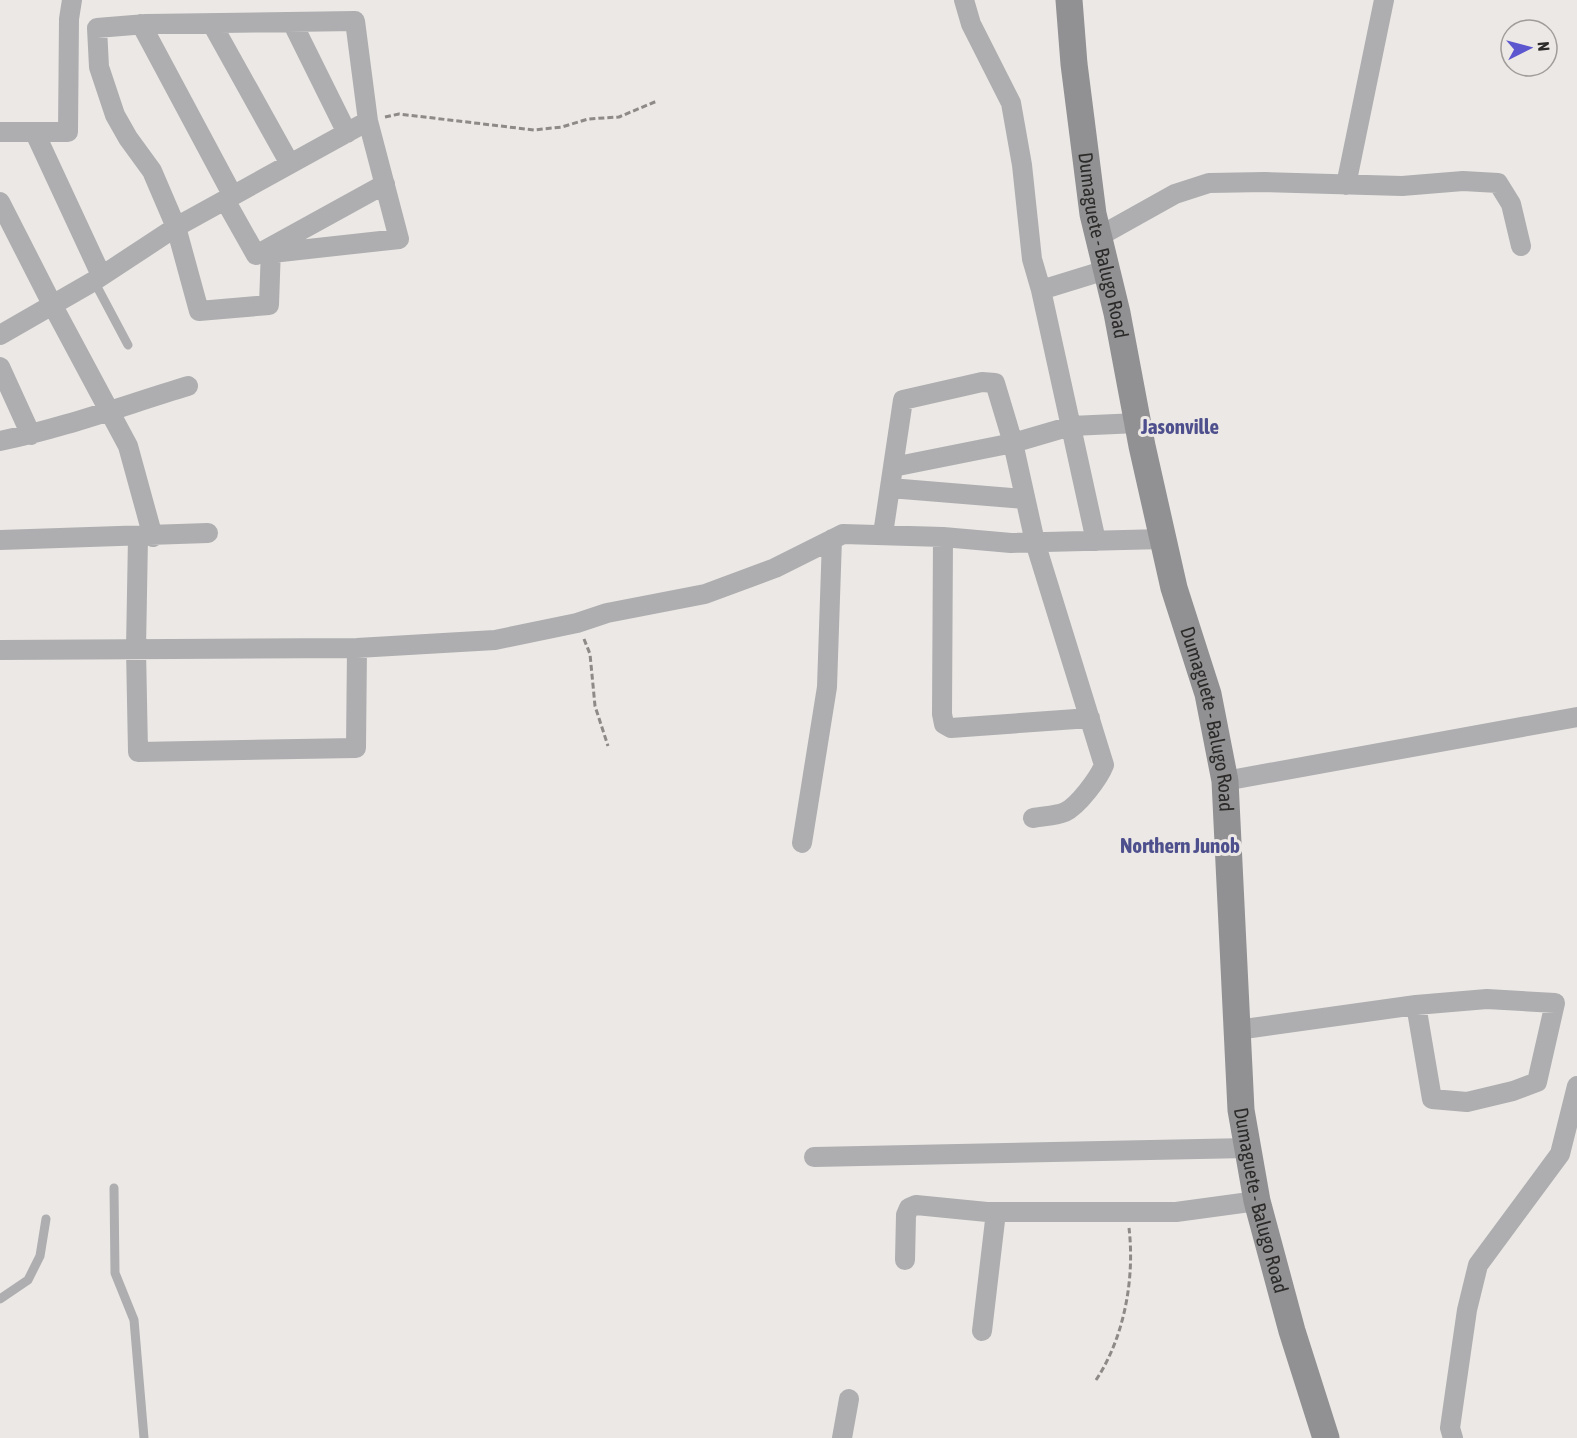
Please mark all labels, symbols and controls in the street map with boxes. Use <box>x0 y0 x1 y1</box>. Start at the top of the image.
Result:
north arrow <box>1499 18 1559 78</box>
text: N <box>1534 41 1553 52</box>
street label: Dumaguete - Balugo Road <box>1074 151 1133 340</box>
district label: Jasonville <box>1140 414 1219 438</box>
street label: Dumaguete - Balugo Road <box>1176 623 1238 812</box>
district label: Northern Junob <box>1120 833 1240 857</box>
street label: Dumaguete - Balugo Road <box>1230 1106 1293 1295</box>

